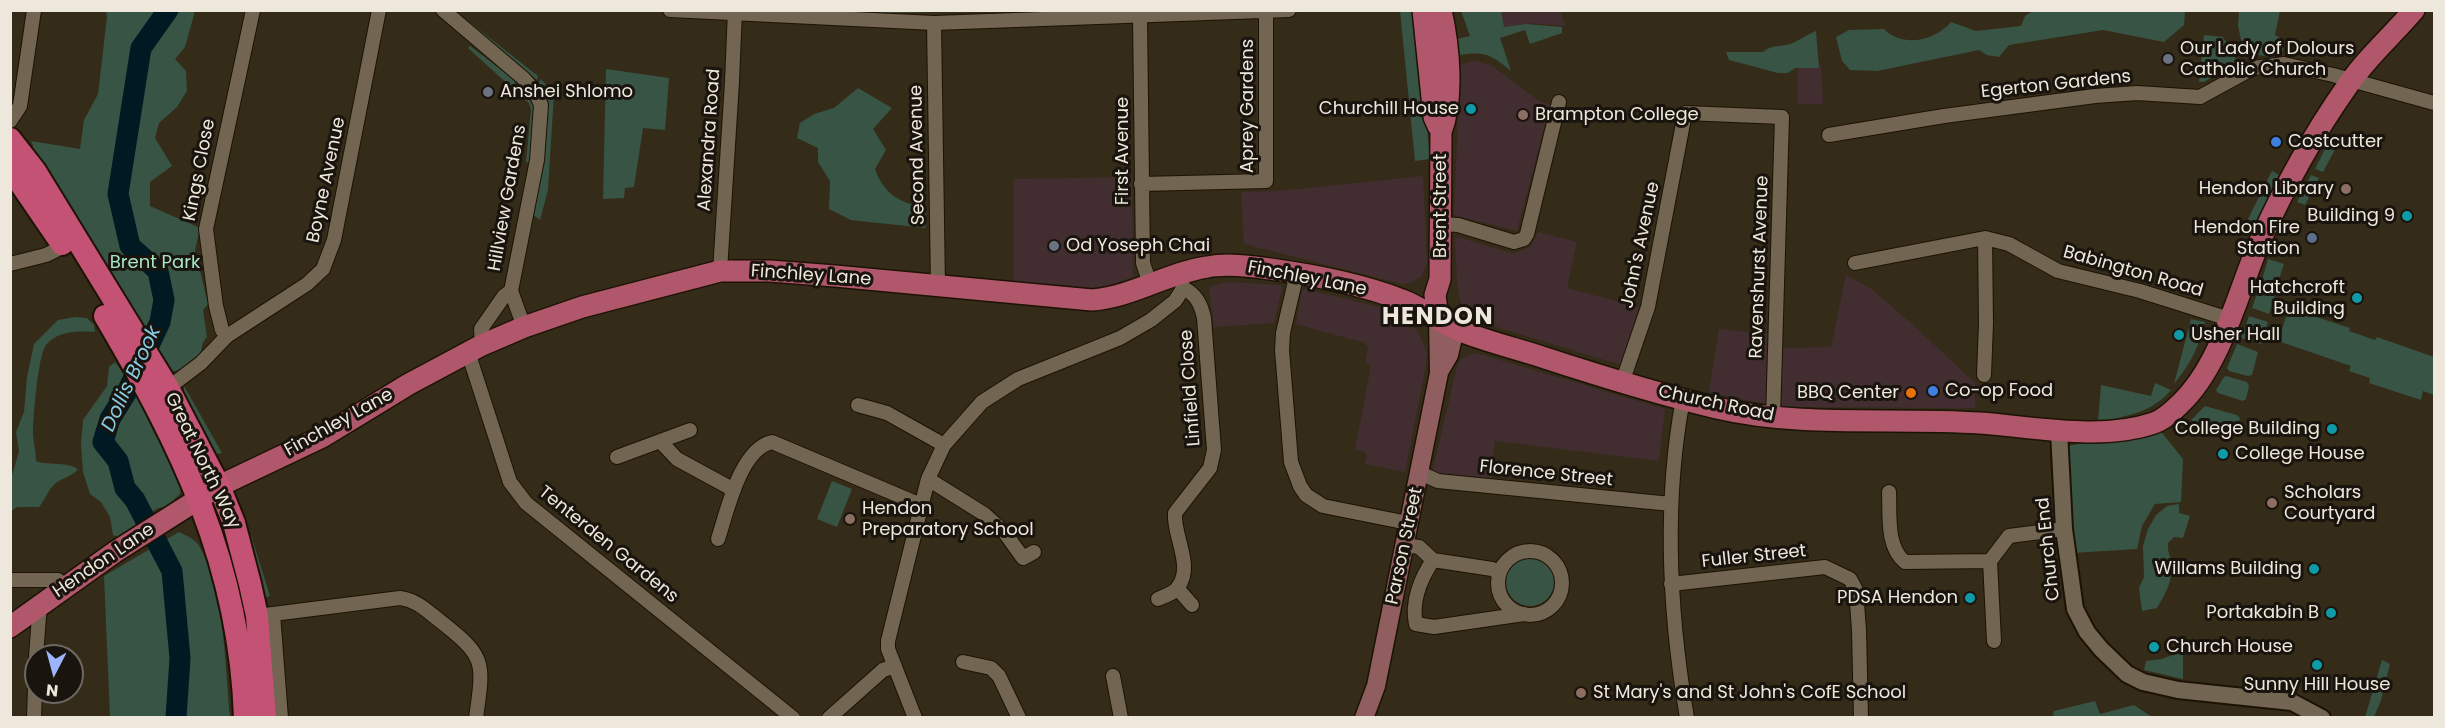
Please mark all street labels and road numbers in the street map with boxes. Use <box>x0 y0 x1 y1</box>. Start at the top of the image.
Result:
street label: Aprey Gardens <box>1237 39 1259 173</box>
street label: Egerton Gardens <box>1980 66 2132 104</box>
street label: Alexandra Road <box>694 68 726 212</box>
street label: Second Avenue <box>906 85 930 225</box>
street label: First Avenue <box>1112 97 1134 205</box>
street label: Boyne Avenue <box>303 115 351 245</box>
street label: Kings Close <box>180 117 220 223</box>
street label: Hillview Gardens <box>485 123 531 273</box>
street label: Brent Street <box>1430 154 1452 258</box>
street label: Ravenshurst Avenue <box>1746 175 1774 359</box>
street label: John's Avenue <box>1617 180 1665 310</box>
street label: Babington Road <box>2060 242 2206 302</box>
street label: Finchley Lane <box>1246 257 1368 301</box>
street label: Finchley Lane <box>750 261 872 291</box>
street label: Linfield Close <box>1176 329 1206 447</box>
street label: Church Road <box>1656 381 1776 427</box>
street label: Finchley Lane <box>281 384 397 462</box>
street label: Great North Way <box>160 389 244 533</box>
street label: Florence Street <box>1478 456 1614 492</box>
street label: Tenterden Gardens <box>534 482 682 608</box>
street label: Parson Street <box>1382 485 1428 607</box>
street label: Church End <box>2033 496 2065 602</box>
street label: Hendon Lane <box>49 519 159 603</box>
street label: Fuller Street <box>1701 541 1807 573</box>

